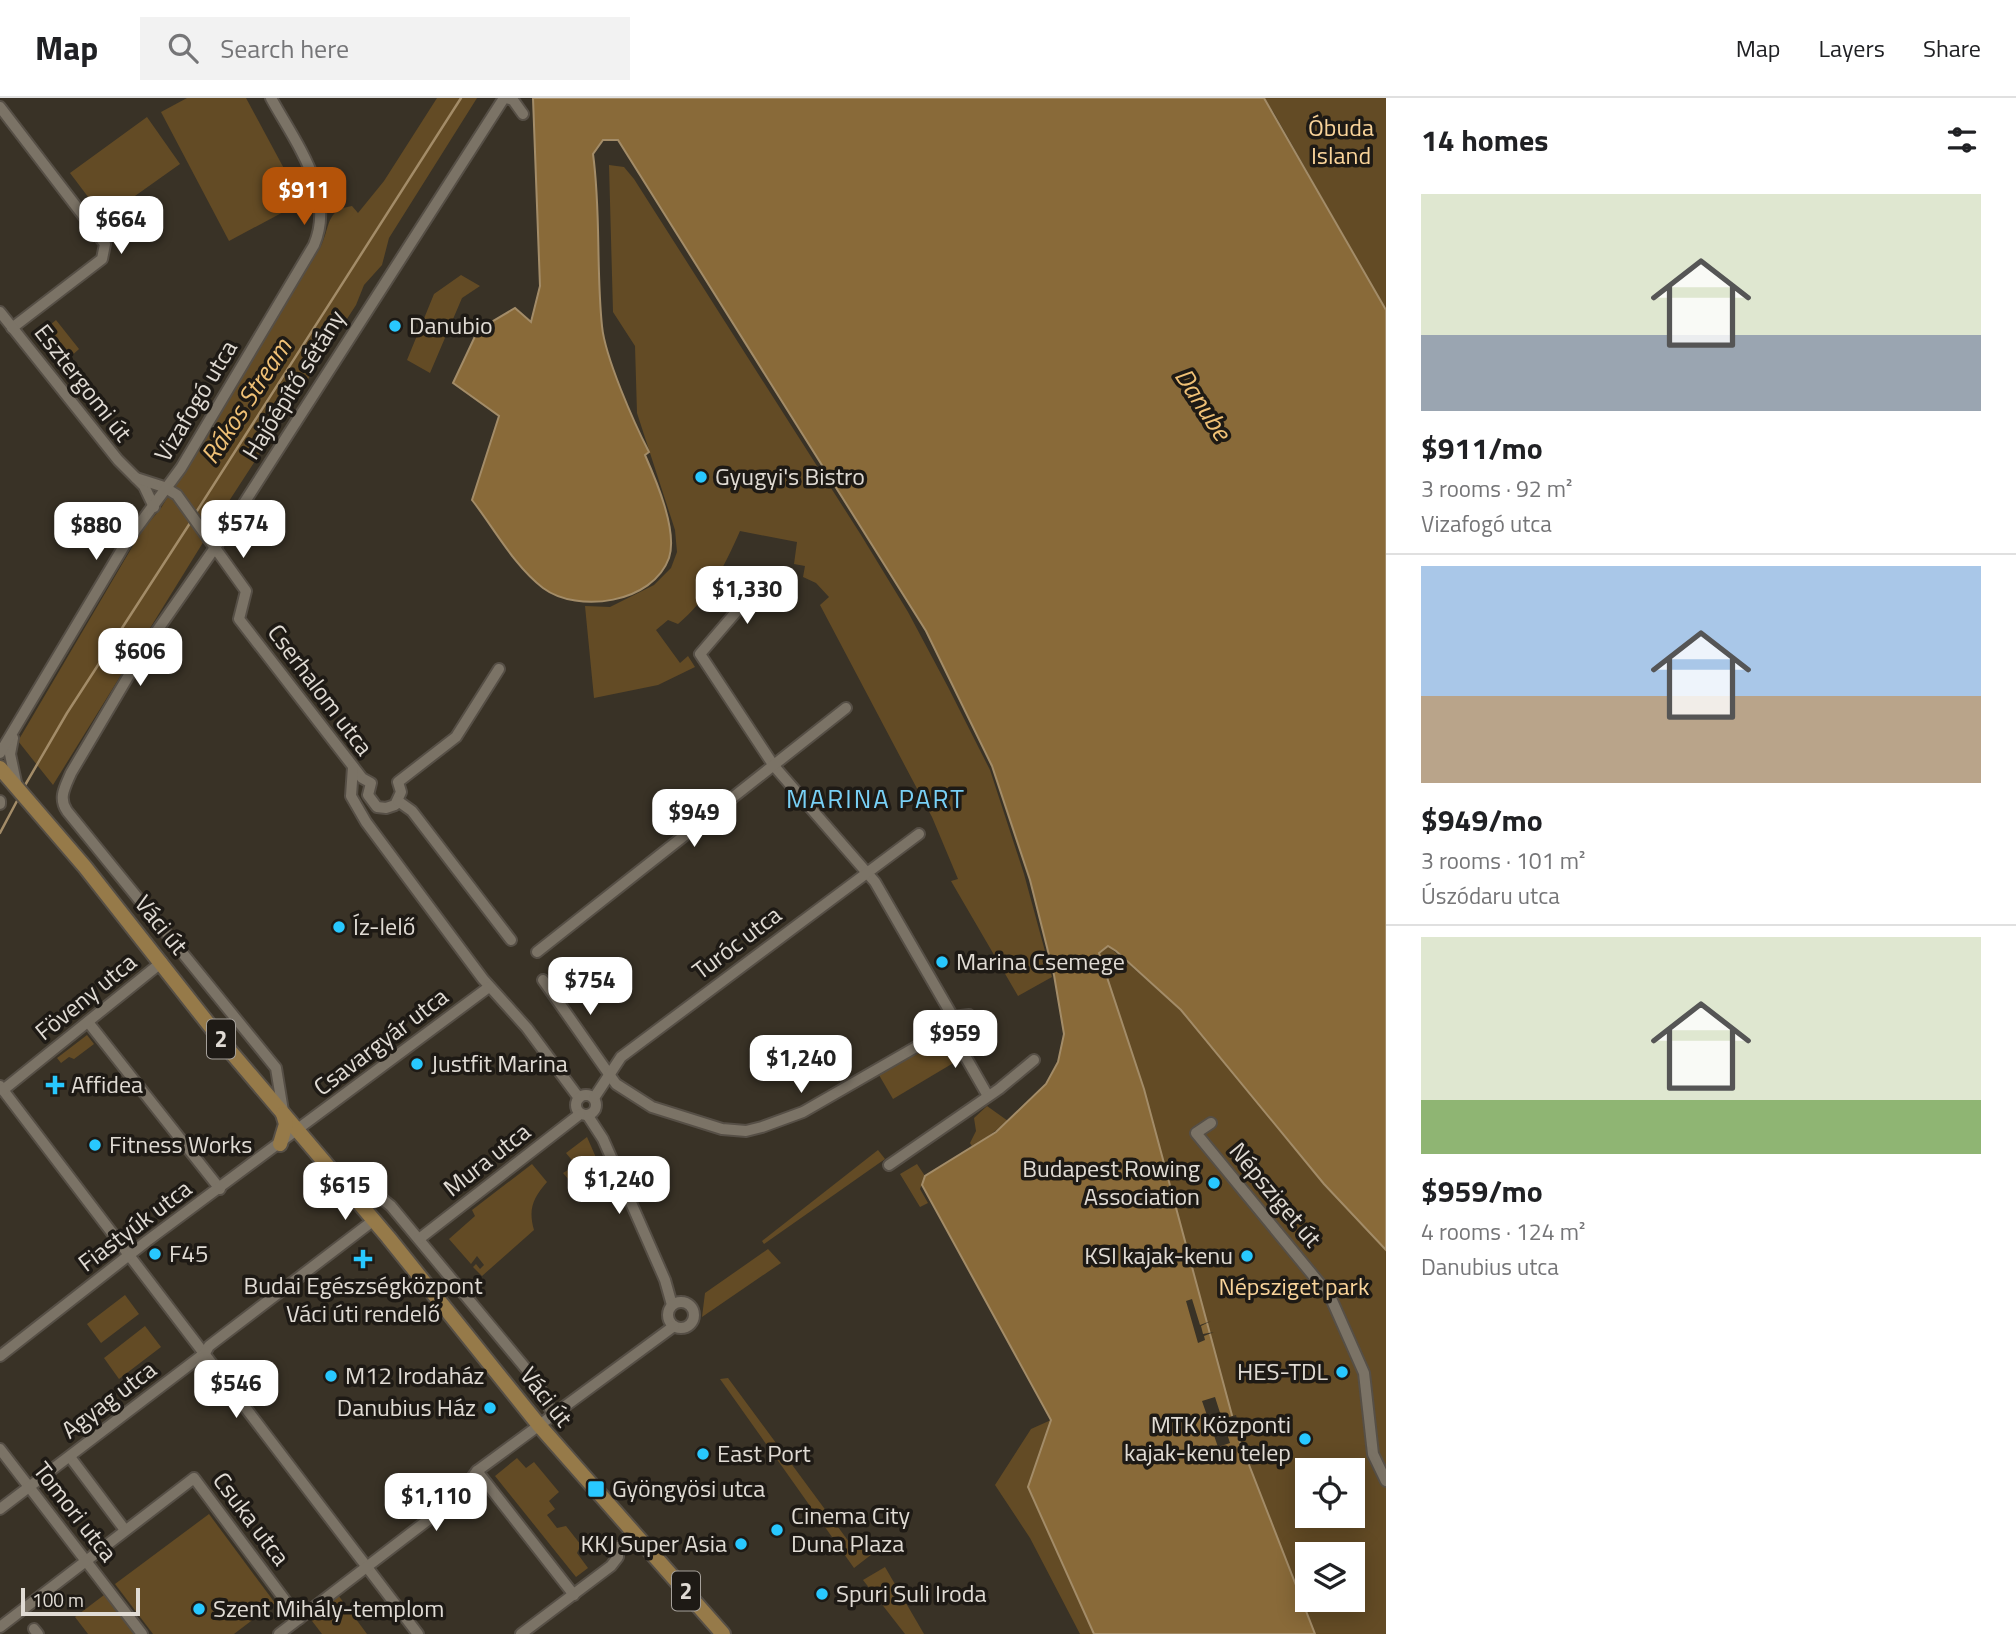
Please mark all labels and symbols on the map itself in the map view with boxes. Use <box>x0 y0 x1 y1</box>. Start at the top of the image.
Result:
park label: Óbuda Island <box>1308 109 1374 173</box>
pin: $911 <box>263 167 345 227</box>
pin: $664 <box>80 197 162 256</box>
street label: Hajóépítő sétány <box>233 302 354 466</box>
place label: Danubio <box>409 307 493 343</box>
street label: Esztergomi út <box>26 316 142 449</box>
marker: Danubio <box>387 318 403 334</box>
water label: Rákos Stream <box>190 330 301 471</box>
street label: Vizafogó utca <box>145 333 246 468</box>
water label: Danube <box>1165 360 1243 449</box>
place label: Gyugyi's Bistro <box>715 458 865 494</box>
marker: Gyugyi's Bistro <box>693 469 709 485</box>
pin: $574 <box>202 500 284 560</box>
pin: $880 <box>55 503 137 562</box>
pin: $1,330 <box>690 566 804 626</box>
street label: Cserhalom utca <box>259 616 382 763</box>
pin: $606 <box>99 628 181 688</box>
district label: MARINA PART <box>786 779 966 818</box>
pin: $949 <box>653 790 735 849</box>
street label: Váci út <box>127 887 197 962</box>
street label: Turóc utca <box>684 897 789 988</box>
place label: Íz-lelő <box>353 908 415 944</box>
marker: Íz-lelő <box>331 919 347 935</box>
place label: Marina Csemege <box>956 943 1125 979</box>
street label: Föveny utca <box>27 944 144 1048</box>
marker: Marina Csemege <box>934 954 950 970</box>
pin: $754 <box>549 958 631 1017</box>
street label: Csavargyár utca <box>305 978 455 1104</box>
pin: $959 <box>914 1010 996 1070</box>
road number: 2 <box>207 1020 235 1058</box>
pin: $1,240 <box>744 1035 858 1095</box>
place label: Justfit Marina <box>431 1045 568 1081</box>
marker: Justfit Marina <box>409 1056 425 1072</box>
place label: Affidea <box>71 1066 143 1102</box>
marker: Affidea <box>45 1075 65 1095</box>
street label: Mura utca <box>435 1114 538 1205</box>
place label: Fitness Works <box>109 1126 252 1162</box>
street label: Népsziget út <box>1221 1134 1331 1255</box>
marker: Fitness Works <box>87 1137 103 1153</box>
place label: Budapest Rowing Association <box>1022 1150 1200 1214</box>
pin: $1,240 <box>562 1156 676 1216</box>
pin: $615 <box>304 1162 386 1222</box>
street label: Fiastyúk utca <box>70 1170 199 1280</box>
marker: Budapest Rowing Association <box>1206 1175 1222 1191</box>
place label: F45 <box>169 1235 209 1271</box>
place label: KSI kajak-kenu <box>1084 1237 1233 1273</box>
marker: F45 <box>147 1246 163 1262</box>
marker: KSI kajak-kenu <box>1239 1248 1255 1264</box>
marker: Budai Egészségközpont Váci úti rendelő <box>353 1249 373 1269</box>
place label: Budai Egészségközpont Váci úti rendelő <box>243 1267 483 1331</box>
park label: Népsziget park <box>1219 1268 1370 1304</box>
street label: Agyag utca <box>53 1351 164 1447</box>
place label: HES-TDL <box>1237 1353 1329 1389</box>
place label: M12 Irodaház <box>345 1357 485 1393</box>
street label: Váci út <box>512 1359 582 1435</box>
pin: $546 <box>195 1360 277 1420</box>
marker: HES-TDL <box>1334 1364 1350 1380</box>
marker: M12 Irodaház <box>323 1368 339 1384</box>
place label: Danubius Ház <box>337 1389 476 1425</box>
marker: Danubius Ház <box>482 1400 498 1416</box>
place label: MTK Központi kajak-kenu telep <box>1124 1406 1291 1470</box>
marker: MTK Központi kajak-kenu telep <box>1297 1431 1313 1447</box>
place label: East Port <box>717 1435 811 1471</box>
marker: East Port <box>695 1446 711 1462</box>
street label: Tomori utca <box>25 1454 126 1569</box>
street label: Csuka utca <box>205 1464 299 1573</box>
place label: Gyöngyösi utca <box>612 1470 765 1506</box>
pin: $1,110 <box>379 1474 493 1533</box>
marker: Gyöngyösi utca <box>586 1479 606 1499</box>
place label: Cinema City Duna Plaza <box>791 1497 910 1561</box>
marker: Cinema City Duna Plaza <box>769 1522 785 1538</box>
place label: KKJ Super Asia <box>581 1525 727 1561</box>
marker: KKJ Super Asia <box>733 1536 749 1552</box>
road number: 2 <box>672 1572 700 1610</box>
place label: Spuri Suli Iroda <box>836 1575 986 1611</box>
scale bar <box>21 1585 140 1617</box>
marker: Spuri Suli Iroda <box>814 1586 830 1602</box>
place label: Szent Mihály-templom <box>213 1590 444 1626</box>
marker: Szent Mihály-templom <box>191 1601 207 1617</box>

